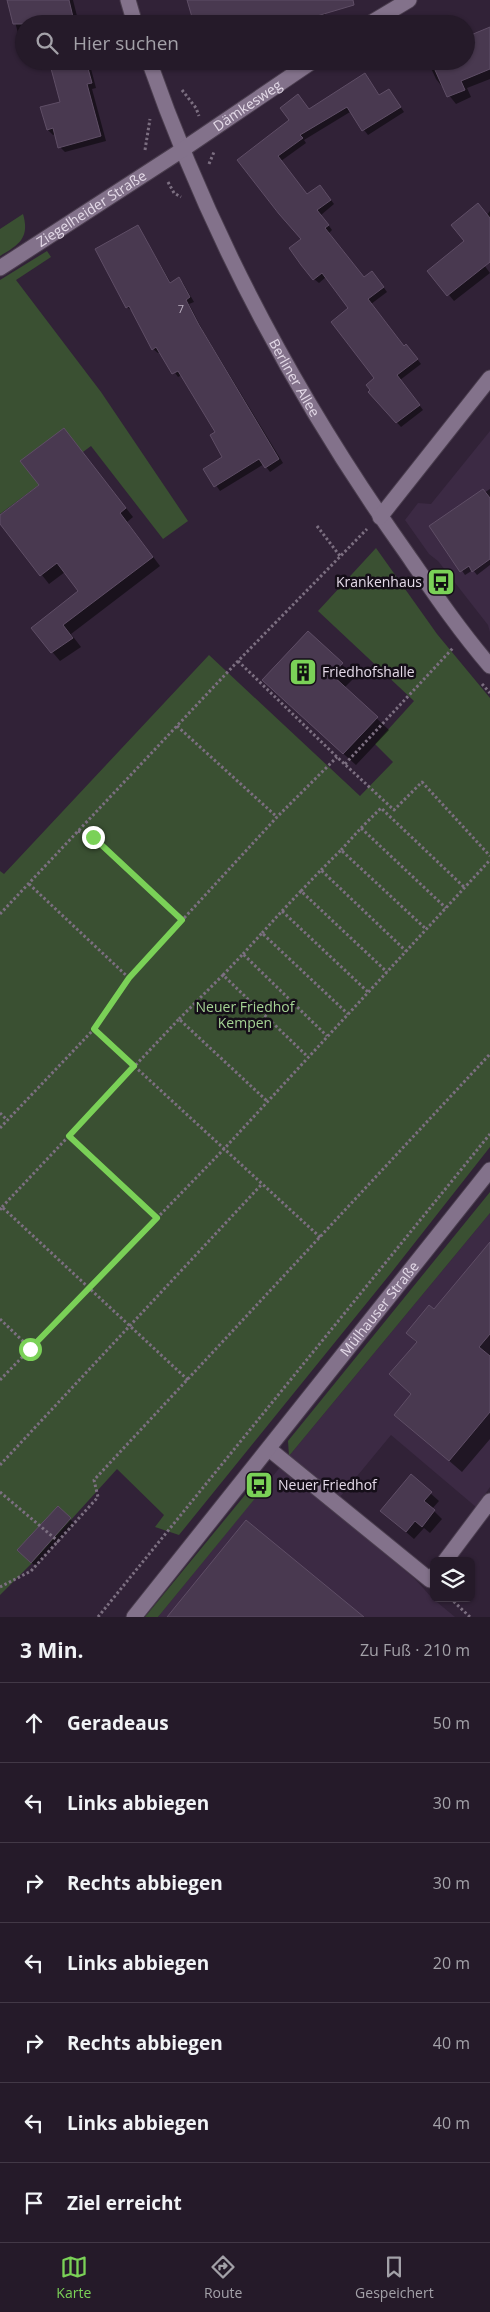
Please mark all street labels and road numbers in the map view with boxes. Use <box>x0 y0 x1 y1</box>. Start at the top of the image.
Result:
street label: Dämkesweg <box>209 75 286 135</box>
street label: Ziegelheider Straße <box>33 166 150 251</box>
street label: Berliner Allee <box>265 335 325 420</box>
street label: Mülhauser Straße <box>335 1257 423 1360</box>

